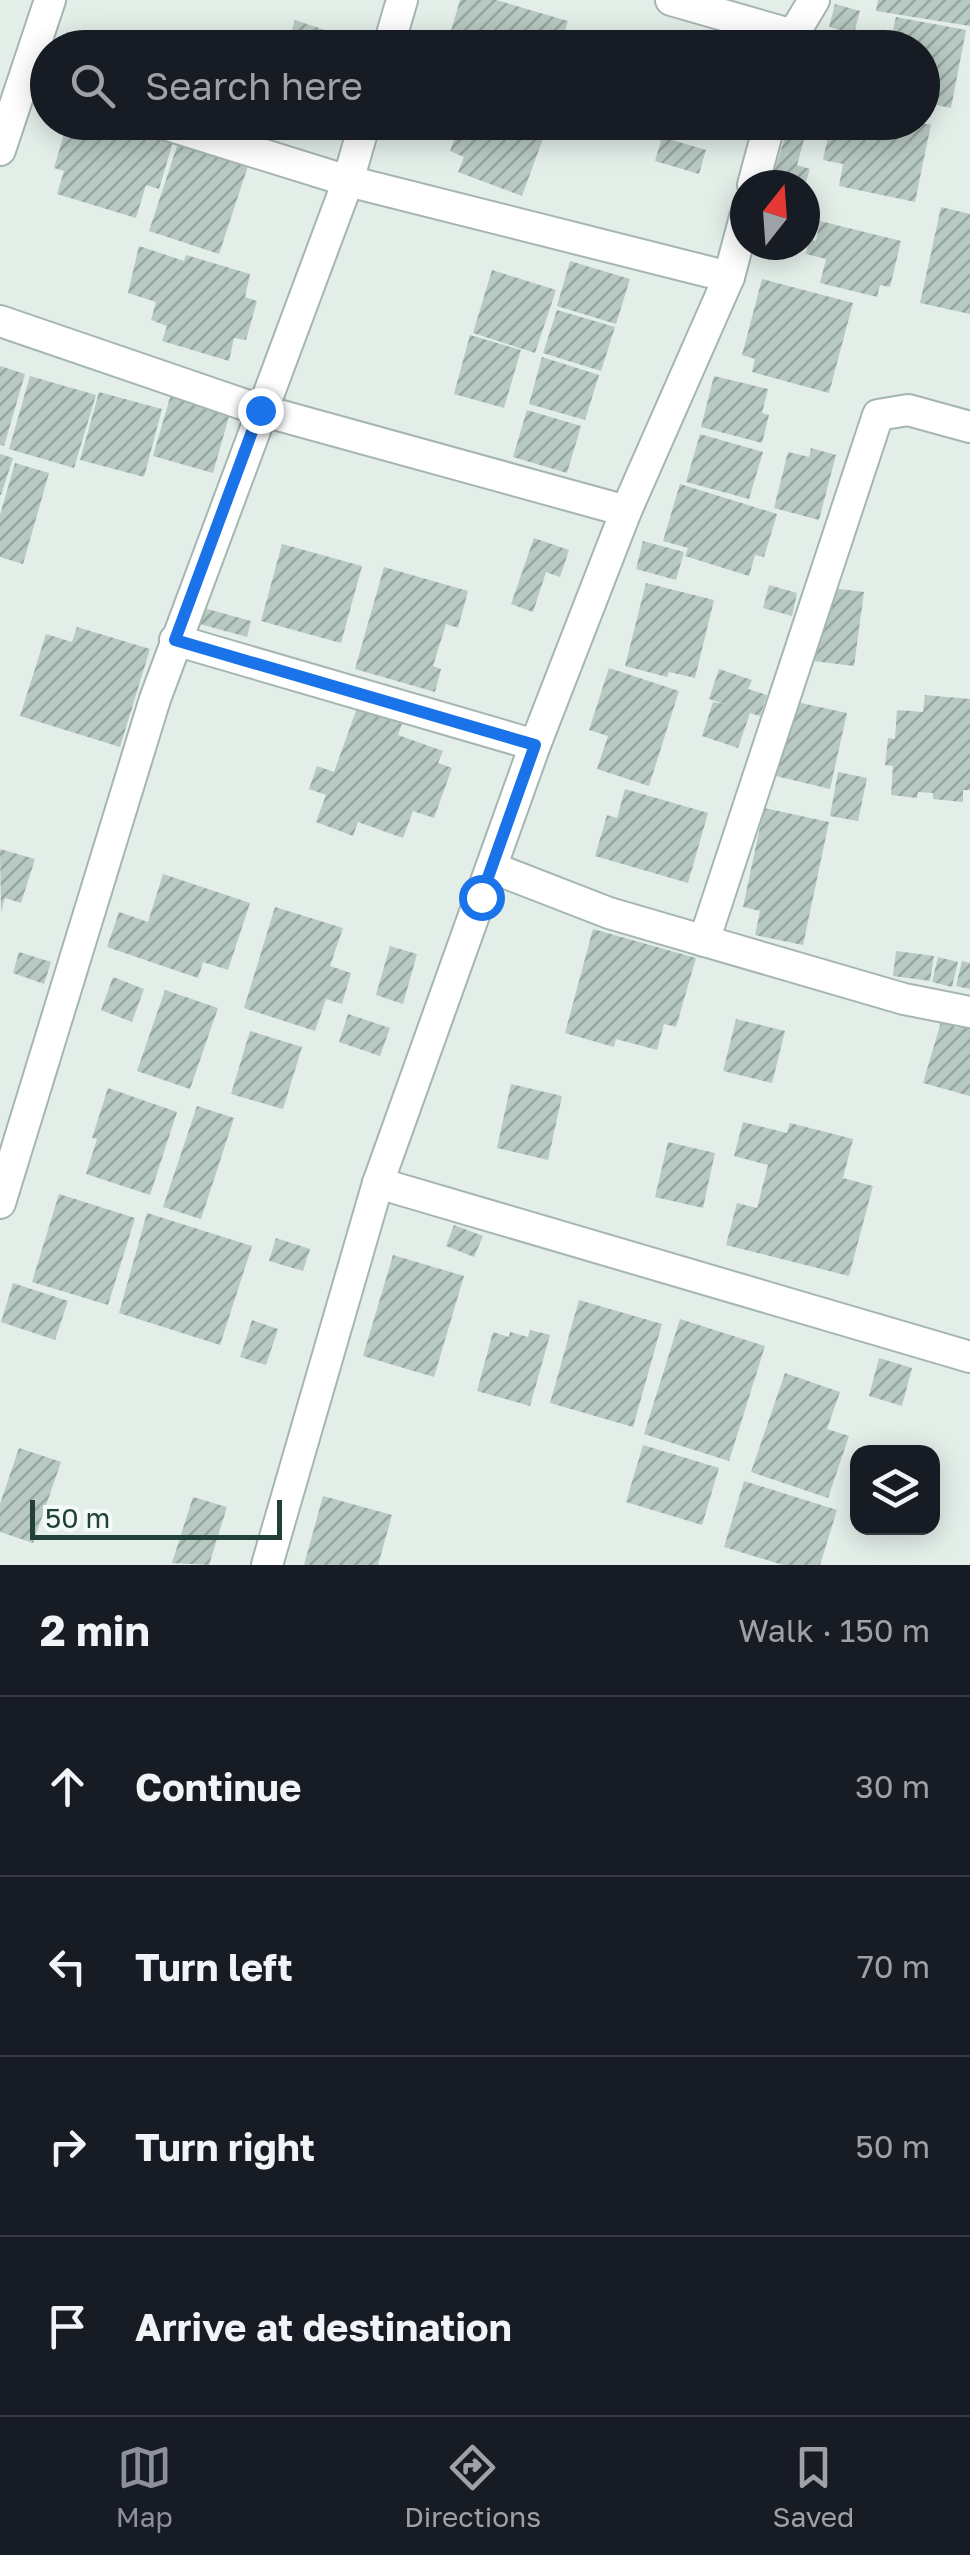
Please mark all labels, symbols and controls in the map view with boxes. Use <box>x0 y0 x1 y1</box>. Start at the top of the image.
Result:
search box <box>30 30 940 140</box>
icon: search <box>65 58 120 113</box>
text: Search here <box>145 63 363 108</box>
north arrow <box>730 170 820 260</box>
route end <box>238 388 284 434</box>
route start <box>459 875 505 921</box>
map controls <box>850 1445 940 1535</box>
button: layers <box>850 1445 940 1535</box>
scale bar <box>30 1495 282 1540</box>
text: 50 m <box>45 1501 110 1534</box>
text: 2 min <box>40 1605 150 1655</box>
text: Walk · 150 m <box>738 1611 930 1649</box>
icon: ahead <box>40 1759 95 1814</box>
text: Continue <box>135 1764 301 1809</box>
text: 30 m <box>855 1767 930 1805</box>
icon: left <box>40 1939 95 1994</box>
text: Turn left <box>135 1944 293 1989</box>
text: 70 m <box>857 1947 930 1985</box>
icon: right <box>40 2119 95 2174</box>
text: Turn right <box>135 2124 315 2169</box>
text: 50 m <box>855 2127 930 2165</box>
icon: arrive <box>40 2299 95 2354</box>
text: Arrive at destination <box>135 2304 512 2349</box>
tab: Map <box>116 2440 173 2533</box>
tab: Directions <box>404 2440 541 2533</box>
tab: Saved <box>772 2440 854 2533</box>

